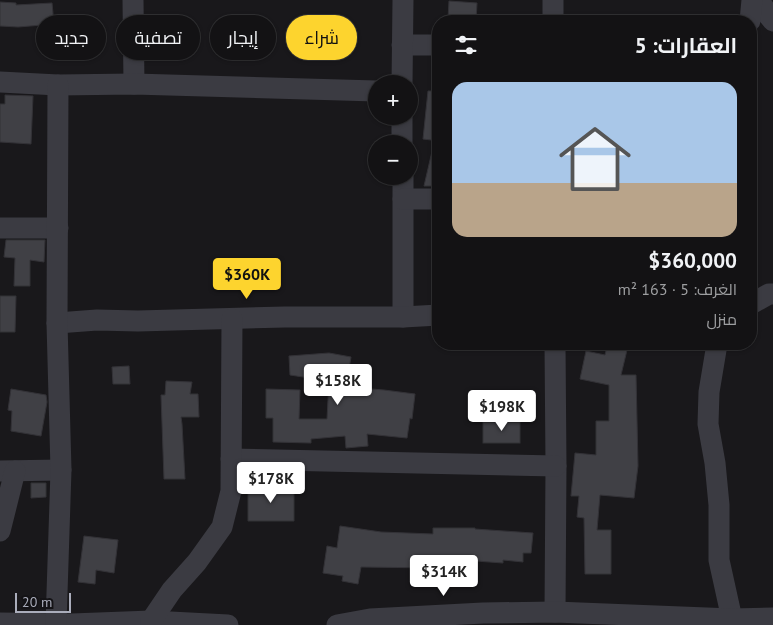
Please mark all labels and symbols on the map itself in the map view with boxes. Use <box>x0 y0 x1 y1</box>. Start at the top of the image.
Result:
pin: $360K <box>212 258 282 300</box>
pin: $158K <box>303 364 373 406</box>
pin: $198K <box>467 390 537 432</box>
pin: $178K <box>236 462 306 504</box>
pin: $314K <box>409 554 479 597</box>
scale bar <box>15 590 71 613</box>

